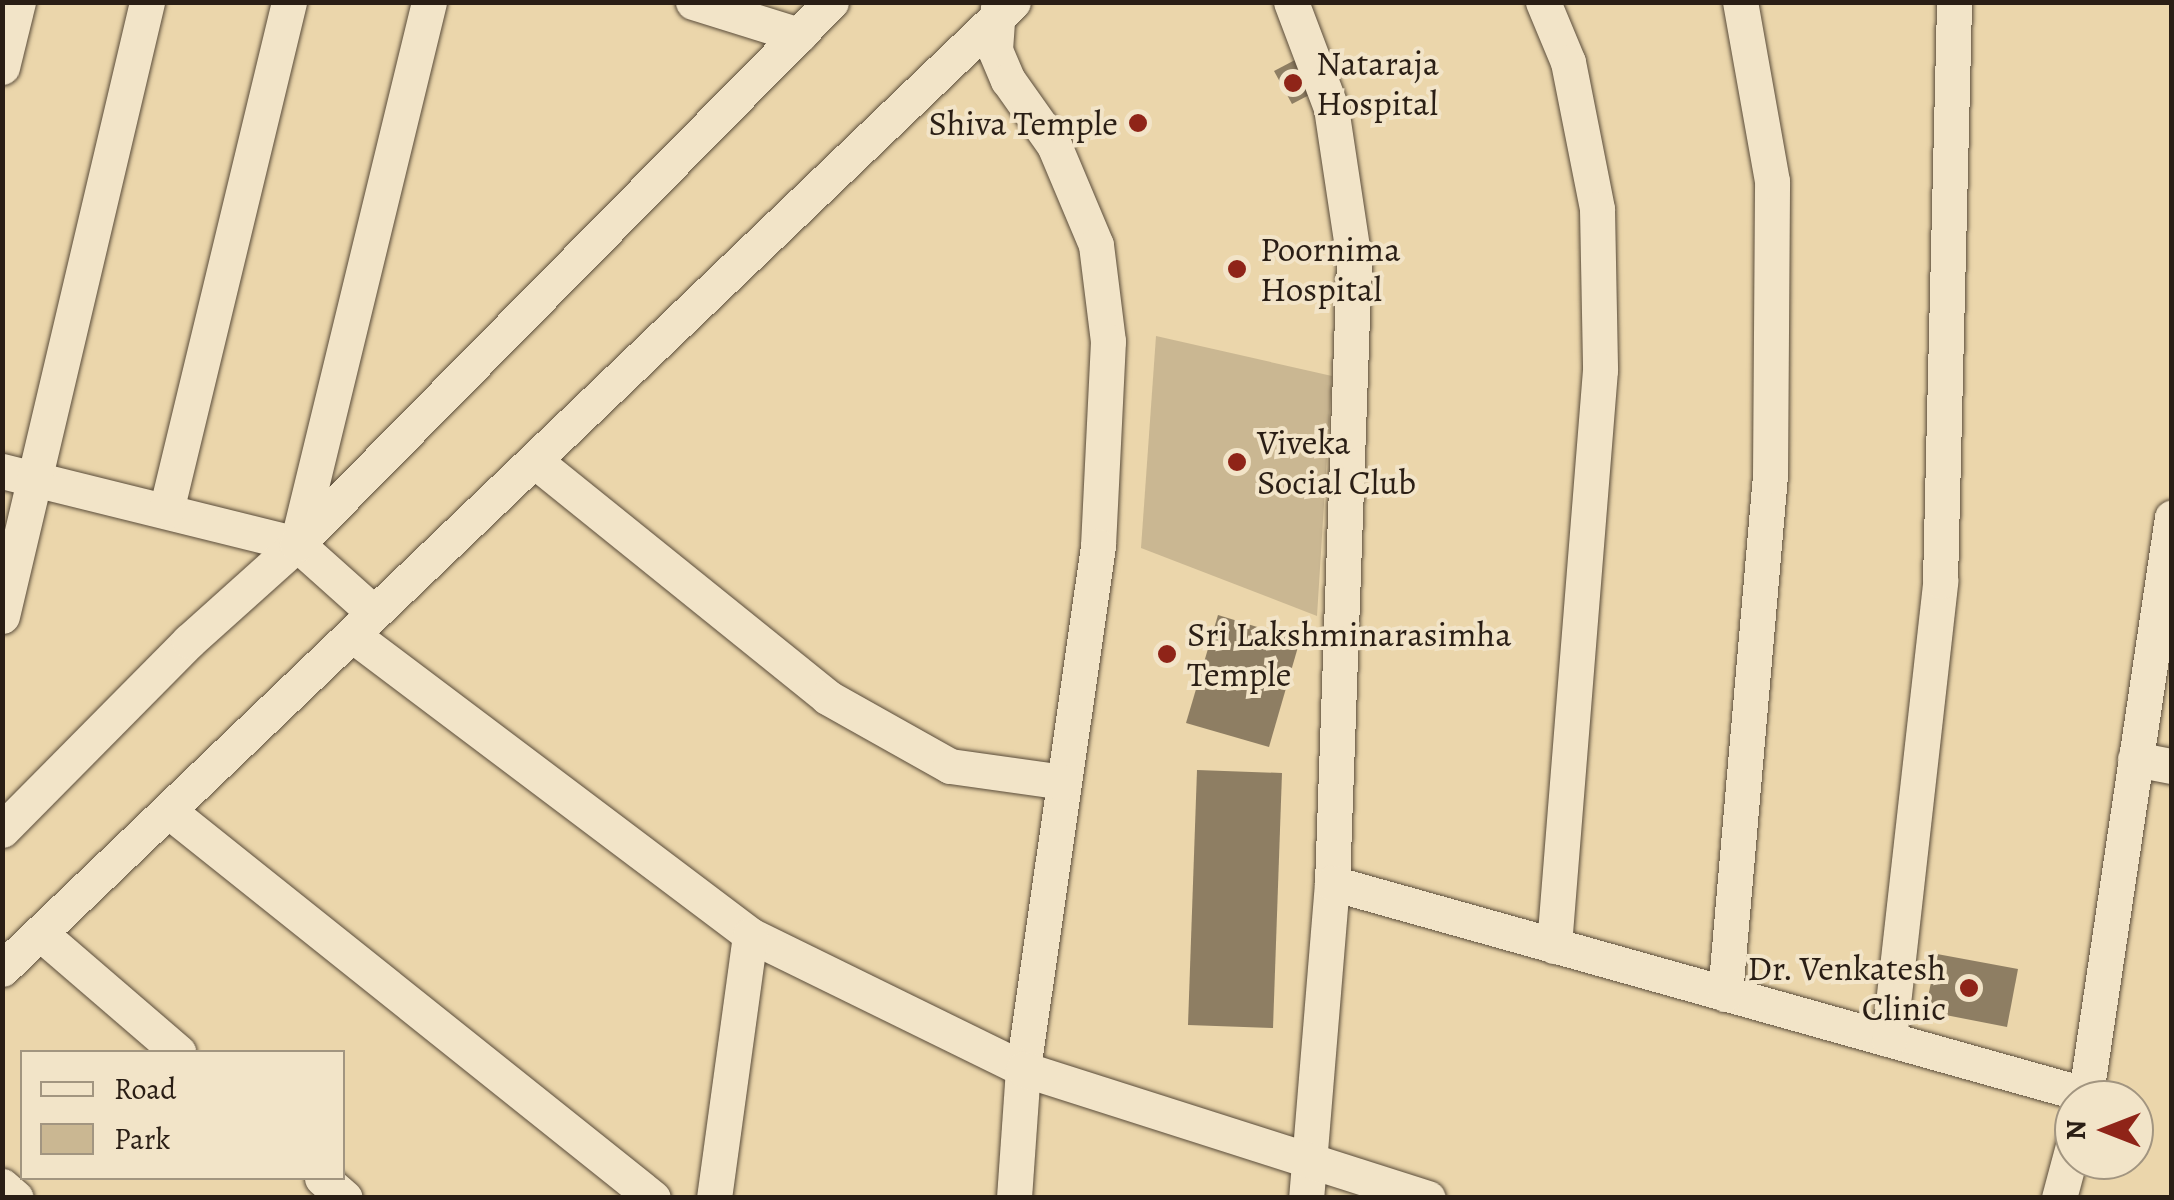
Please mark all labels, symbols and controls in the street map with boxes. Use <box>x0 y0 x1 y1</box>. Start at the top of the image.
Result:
place label: Nataraja Hospital <box>1316 42 1439 124</box>
marker: Nataraja Hospital <box>1280 70 1306 96</box>
place label: Shiva Temple <box>928 102 1118 144</box>
marker: Shiva Temple <box>1127 112 1149 134</box>
place label: Poornima Hospital <box>1260 228 1400 310</box>
marker: Poornima Hospital <box>1224 256 1250 282</box>
place label: Viveka Social Club <box>1257 421 1416 503</box>
marker: Viveka Social Club <box>1226 451 1248 473</box>
place label: Sri Lakshminarasimha Temple <box>1187 613 1512 695</box>
marker: Sri Lakshminarasimha Temple <box>1156 643 1178 665</box>
place label: Dr. Venkatesh Clinic <box>1747 947 1946 1029</box>
marker: Dr. Venkatesh Clinic <box>1956 975 1982 1001</box>
legend <box>20 1050 345 1180</box>
text: Road <box>114 1069 176 1109</box>
north arrow <box>2054 1080 2154 1180</box>
text: Park <box>114 1119 170 1159</box>
text: N <box>2057 1120 2095 1140</box>

